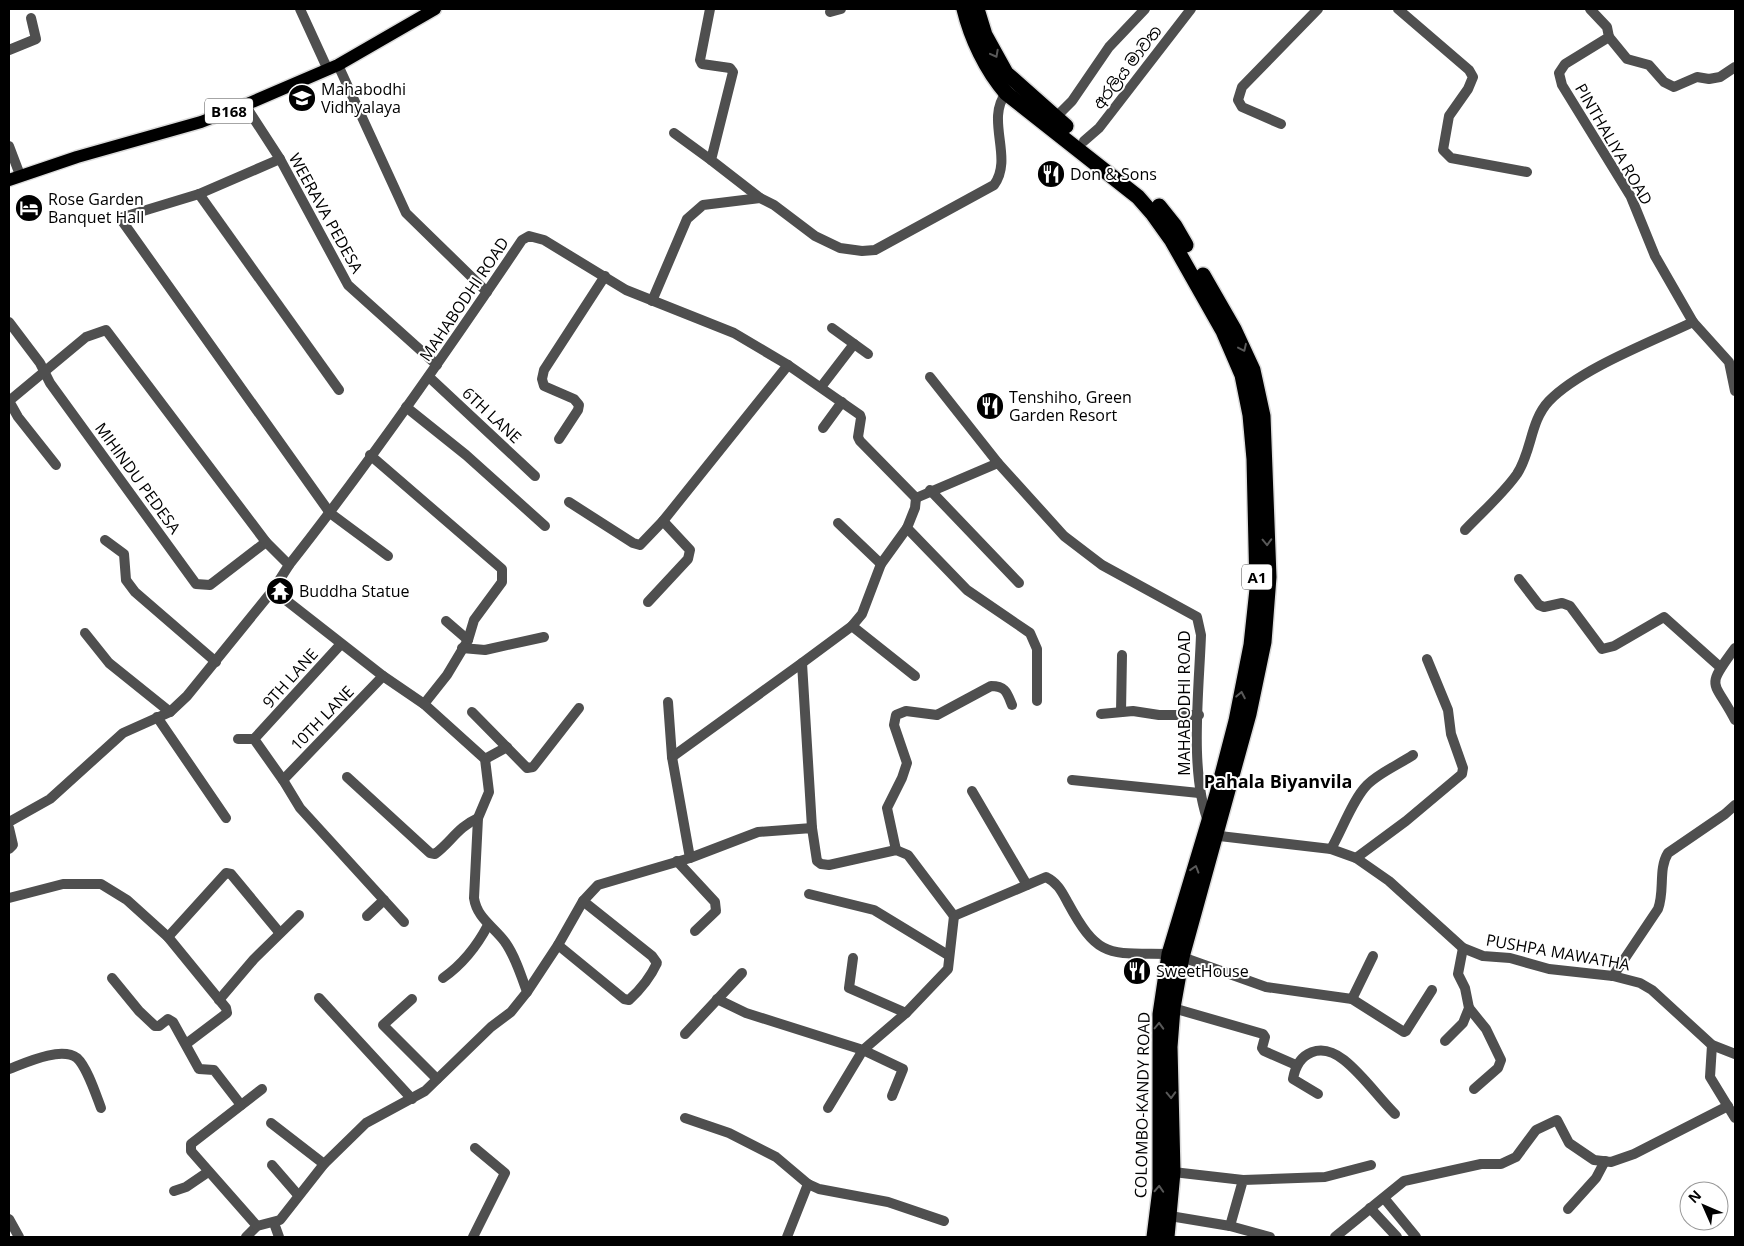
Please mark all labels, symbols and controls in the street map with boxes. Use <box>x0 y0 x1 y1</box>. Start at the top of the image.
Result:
street label: අරලිය මාවත <box>1087 21 1167 113</box>
one-way arrow <box>989 48 999 57</box>
place label: Mahabodhi Vidhyalaya <box>321 78 406 118</box>
street label: PINTHALIYA ROAD <box>1570 79 1658 209</box>
school or university icon: Mahabodhi Vidhyalaya <box>287 83 317 113</box>
road number: B168 <box>205 98 253 124</box>
street label: WEERAVA PEDESA <box>284 149 369 278</box>
restaurant icon: Don & Sons <box>1036 159 1066 189</box>
place label: Don & Sons <box>1070 163 1157 185</box>
place label: Rose Garden Banquet Hall <box>48 188 144 228</box>
hotel icon: Rose Garden Banquet Hall <box>14 193 44 223</box>
street label: MAHABODHI ROAD <box>414 233 514 365</box>
one-way arrow <box>1236 343 1247 352</box>
street label: 6TH LANE <box>458 382 526 448</box>
place label: Tenshiho, Green Garden Resort <box>1009 386 1132 426</box>
restaurant icon: Tenshiho, Green Garden Resort <box>975 391 1005 421</box>
street label: MIHINDU PEDESA <box>90 418 186 539</box>
one-way arrow <box>1262 538 1273 546</box>
road number: A1 <box>1242 564 1272 590</box>
temple icon: Buddha Statue <box>265 576 295 606</box>
place label: Buddha Statue <box>299 580 409 602</box>
street label: MAHABODHI ROAD <box>1173 630 1195 776</box>
street label: 9TH LANE <box>257 643 323 713</box>
street label: 10TH LANE <box>285 681 359 755</box>
one-way arrow <box>1236 690 1246 699</box>
district label: Pahala Biyanvila <box>1204 769 1352 793</box>
one-way arrow <box>1190 865 1200 873</box>
street label: PUSHPA MAWATHA <box>1484 929 1633 976</box>
restaurant icon: SweetHouse <box>1122 956 1152 986</box>
place label: SweetHouse <box>1156 960 1249 982</box>
street label: COLOMBO-KANDY ROAD <box>1129 1012 1155 1198</box>
one-way arrow <box>1154 1022 1165 1030</box>
one-way arrow <box>1166 1092 1176 1099</box>
north arrow <box>1679 1181 1729 1231</box>
one-way arrow <box>1154 1185 1165 1193</box>
text: N <box>1684 1186 1705 1207</box>

